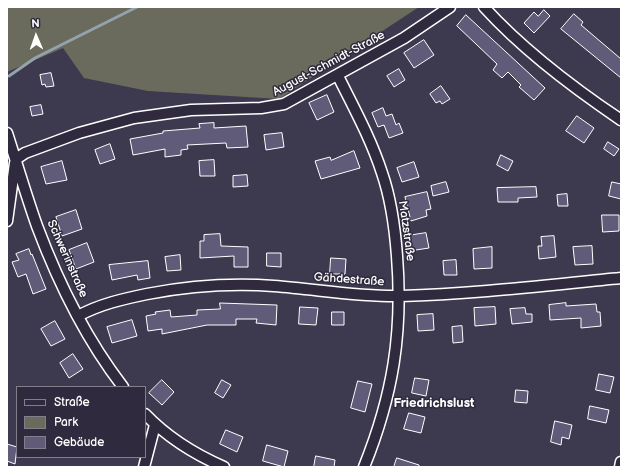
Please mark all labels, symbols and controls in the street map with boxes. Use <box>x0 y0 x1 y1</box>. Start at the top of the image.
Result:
north arrow <box>16 16 56 56</box>
text: N <box>31 17 40 30</box>
street label: August-Schmidt-Straße <box>270 28 388 100</box>
street label: Matzstraße <box>395 200 417 262</box>
street label: Schwerinstraße <box>43 218 91 300</box>
street label: Gähdestraße <box>313 270 385 290</box>
legend <box>16 386 146 458</box>
text: Straße <box>54 395 90 410</box>
district label: Friedrichslust <box>394 396 474 412</box>
text: Park <box>54 415 78 430</box>
text: Gebäude <box>54 435 104 450</box>

